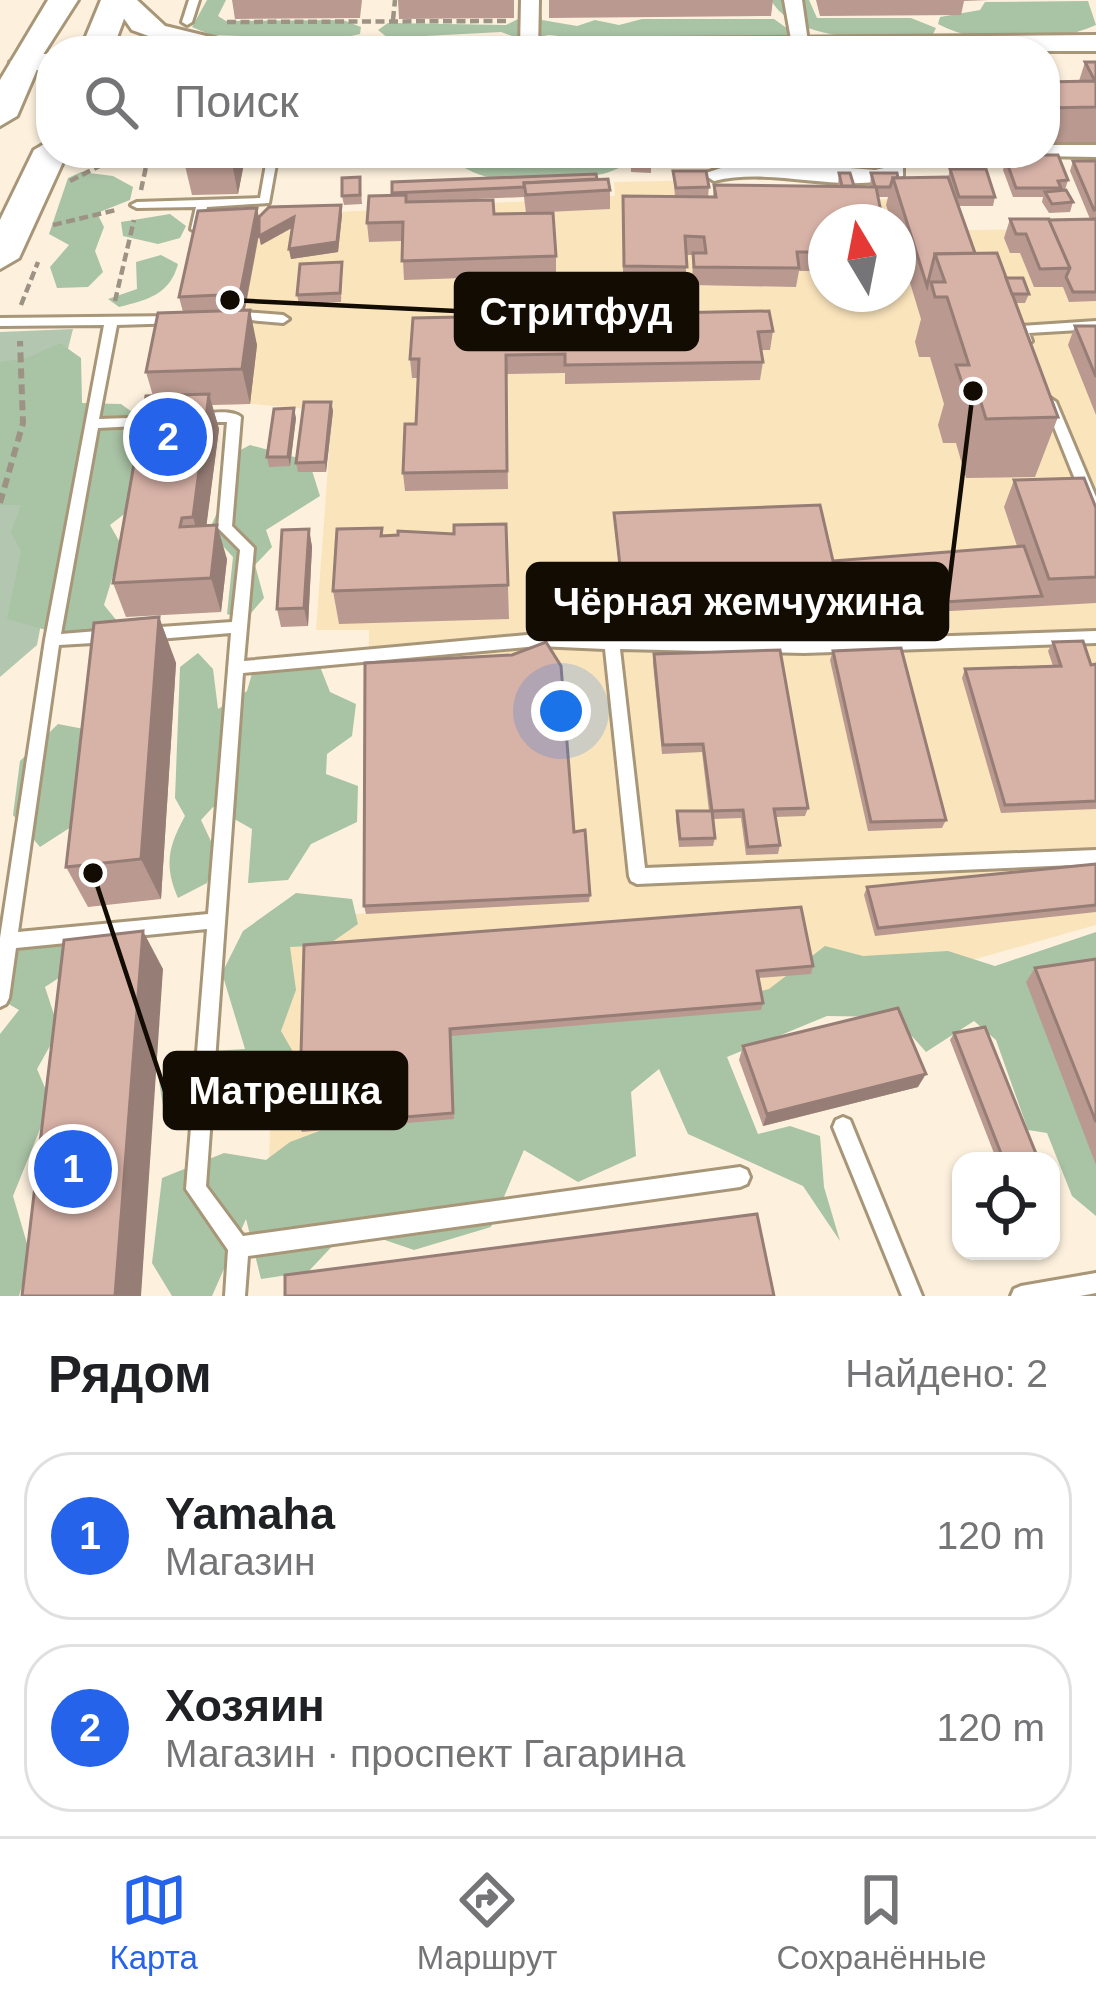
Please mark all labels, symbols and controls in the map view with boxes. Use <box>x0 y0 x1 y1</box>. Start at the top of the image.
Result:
search box <box>36 36 1060 168</box>
icon: search <box>78 69 144 135</box>
text: Поиск <box>174 76 299 127</box>
north arrow <box>808 204 916 312</box>
callout: Стритфуд <box>456 274 697 349</box>
text: Стритфуд <box>479 290 673 333</box>
pin: 2 <box>129 392 207 482</box>
callout: Чёрная жемчужина <box>528 564 947 639</box>
text: Чёрная жемчужина <box>553 580 924 623</box>
your location <box>531 681 591 741</box>
callout: Матрешка <box>165 1053 406 1128</box>
text: Матрешка <box>189 1069 382 1112</box>
pin: 1 <box>34 1124 112 1214</box>
map controls <box>952 1152 1060 1260</box>
button: locate <box>952 1152 1060 1260</box>
text: Рядом <box>48 1346 212 1403</box>
text: Найдено: 2 <box>845 1352 1048 1395</box>
text: Yamaha <box>165 1488 335 1539</box>
text: 1 <box>79 1514 101 1557</box>
text: 120 m <box>937 1514 1045 1557</box>
text: Магазин <box>165 1540 315 1583</box>
text: Хозяин <box>165 1680 325 1731</box>
text: 2 <box>79 1706 101 1749</box>
text: 120 m <box>937 1706 1045 1749</box>
text: Магазин · проспект Гагарина <box>165 1732 685 1775</box>
tab: Карта <box>109 1867 198 1977</box>
tab: Маршрут <box>417 1867 557 1977</box>
tab: Сохранённые <box>776 1867 987 1977</box>

